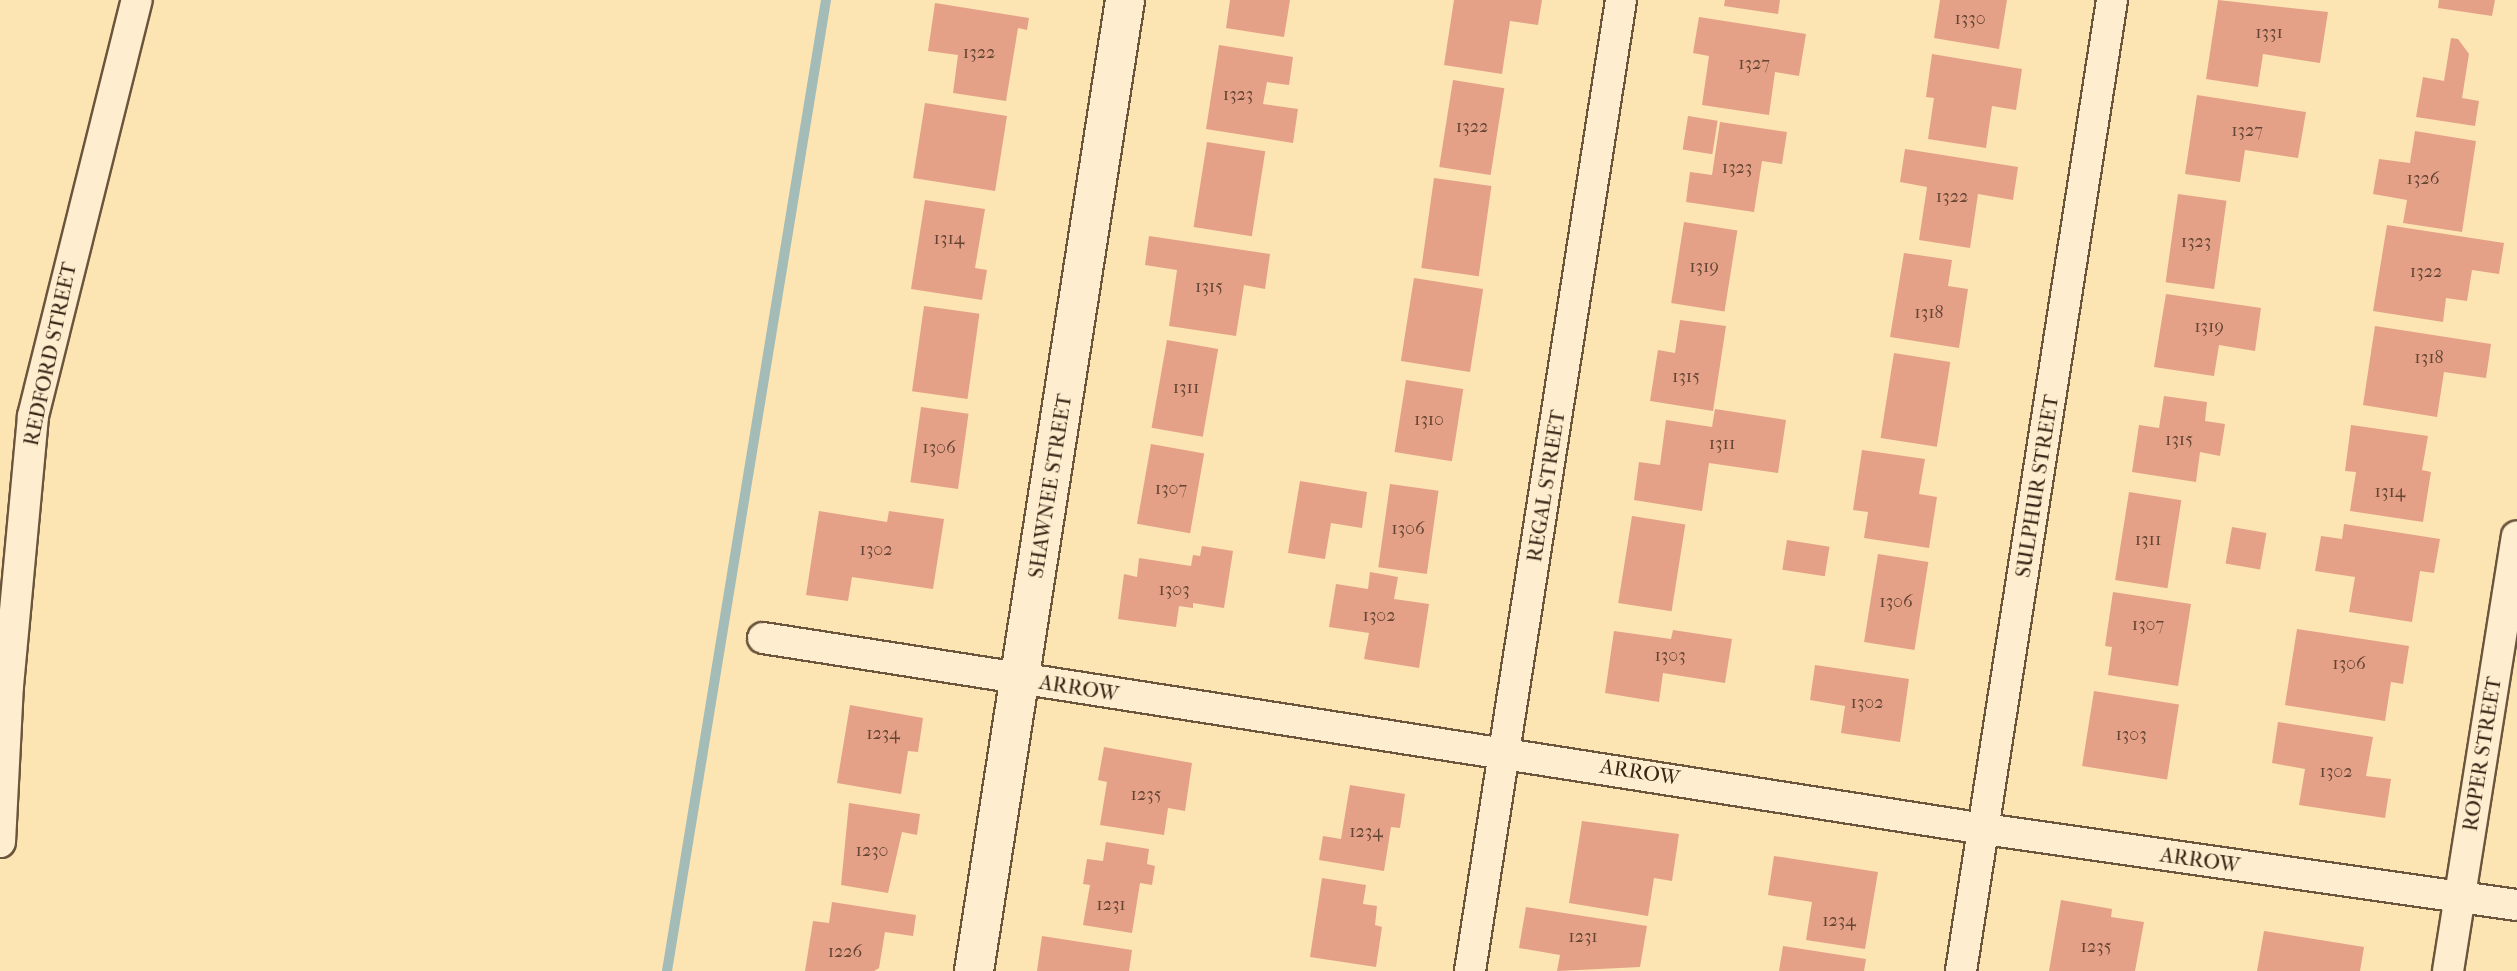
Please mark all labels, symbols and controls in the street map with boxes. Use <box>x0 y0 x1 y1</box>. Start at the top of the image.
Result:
house number: 1330 <box>1954 8 1986 30</box>
house number: 1331 <box>2255 22 2283 44</box>
house number: 1322 <box>963 42 995 64</box>
house number: 1327 <box>1738 53 1770 75</box>
house number: 1323 <box>1223 84 1253 106</box>
house number: 1322 <box>1456 116 1488 138</box>
house number: 1327 <box>2231 120 2263 142</box>
house number: 1323 <box>1722 157 1752 179</box>
house number: 1326 <box>2407 168 2439 190</box>
house number: 1322 <box>1936 186 1968 208</box>
house number: 1314 <box>934 228 964 250</box>
house number: 1323 <box>2181 231 2211 253</box>
house number: 1319 <box>1689 256 1719 278</box>
street label: REDFORD STREET <box>18 260 82 448</box>
house number: 1322 <box>2410 261 2442 283</box>
house number: 1315 <box>1195 276 1223 298</box>
house number: 1318 <box>1914 302 1944 324</box>
house number: 1319 <box>2194 316 2224 338</box>
house number: 1318 <box>2414 347 2444 369</box>
house number: 1315 <box>1672 366 1700 388</box>
house number: 1311 <box>1173 377 1199 399</box>
street label: SHAWNEE STREET <box>1023 392 1077 580</box>
street label: SULPHUR STREET <box>2010 393 2064 579</box>
street label: REGAL STREET <box>1522 408 1570 564</box>
house number: 1310 <box>1414 409 1444 431</box>
house number: 1315 <box>2165 429 2193 451</box>
house number: 1311 <box>1709 433 1735 455</box>
house number: 1306 <box>922 437 956 459</box>
house number: 1307 <box>1155 478 1187 500</box>
house number: 1314 <box>2375 481 2405 503</box>
house number: 1306 <box>1391 518 1425 540</box>
house number: 1311 <box>2135 529 2161 551</box>
house number: 1302 <box>860 539 892 561</box>
house number: 1303 <box>1158 579 1190 601</box>
house number: 1306 <box>1879 591 1913 613</box>
house number: 1302 <box>1363 605 1395 627</box>
house number: 1307 <box>2132 614 2164 636</box>
house number: 1303 <box>1654 645 1686 667</box>
house number: 1306 <box>2332 653 2366 675</box>
street label: ARROW <box>1037 669 1121 707</box>
street label: ROPER STREET <box>2457 675 2507 833</box>
house number: 1302 <box>1851 692 1883 714</box>
house number: 1234 <box>866 723 900 745</box>
house number: 1303 <box>2115 724 2147 746</box>
street label: ARROW <box>1598 753 1682 791</box>
house number: 1302 <box>2320 761 2352 783</box>
house number: 1235 <box>1131 784 1161 806</box>
house number: 1234 <box>1349 821 1383 843</box>
house number: 1230 <box>856 840 888 862</box>
street label: ARROW <box>2159 842 2241 878</box>
house number: 1231 <box>1096 894 1126 916</box>
house number: 1234 <box>1822 910 1856 932</box>
house number: 1231 <box>1568 926 1598 948</box>
house number: 1235 <box>2081 936 2111 958</box>
house number: 1226 <box>828 941 862 963</box>

